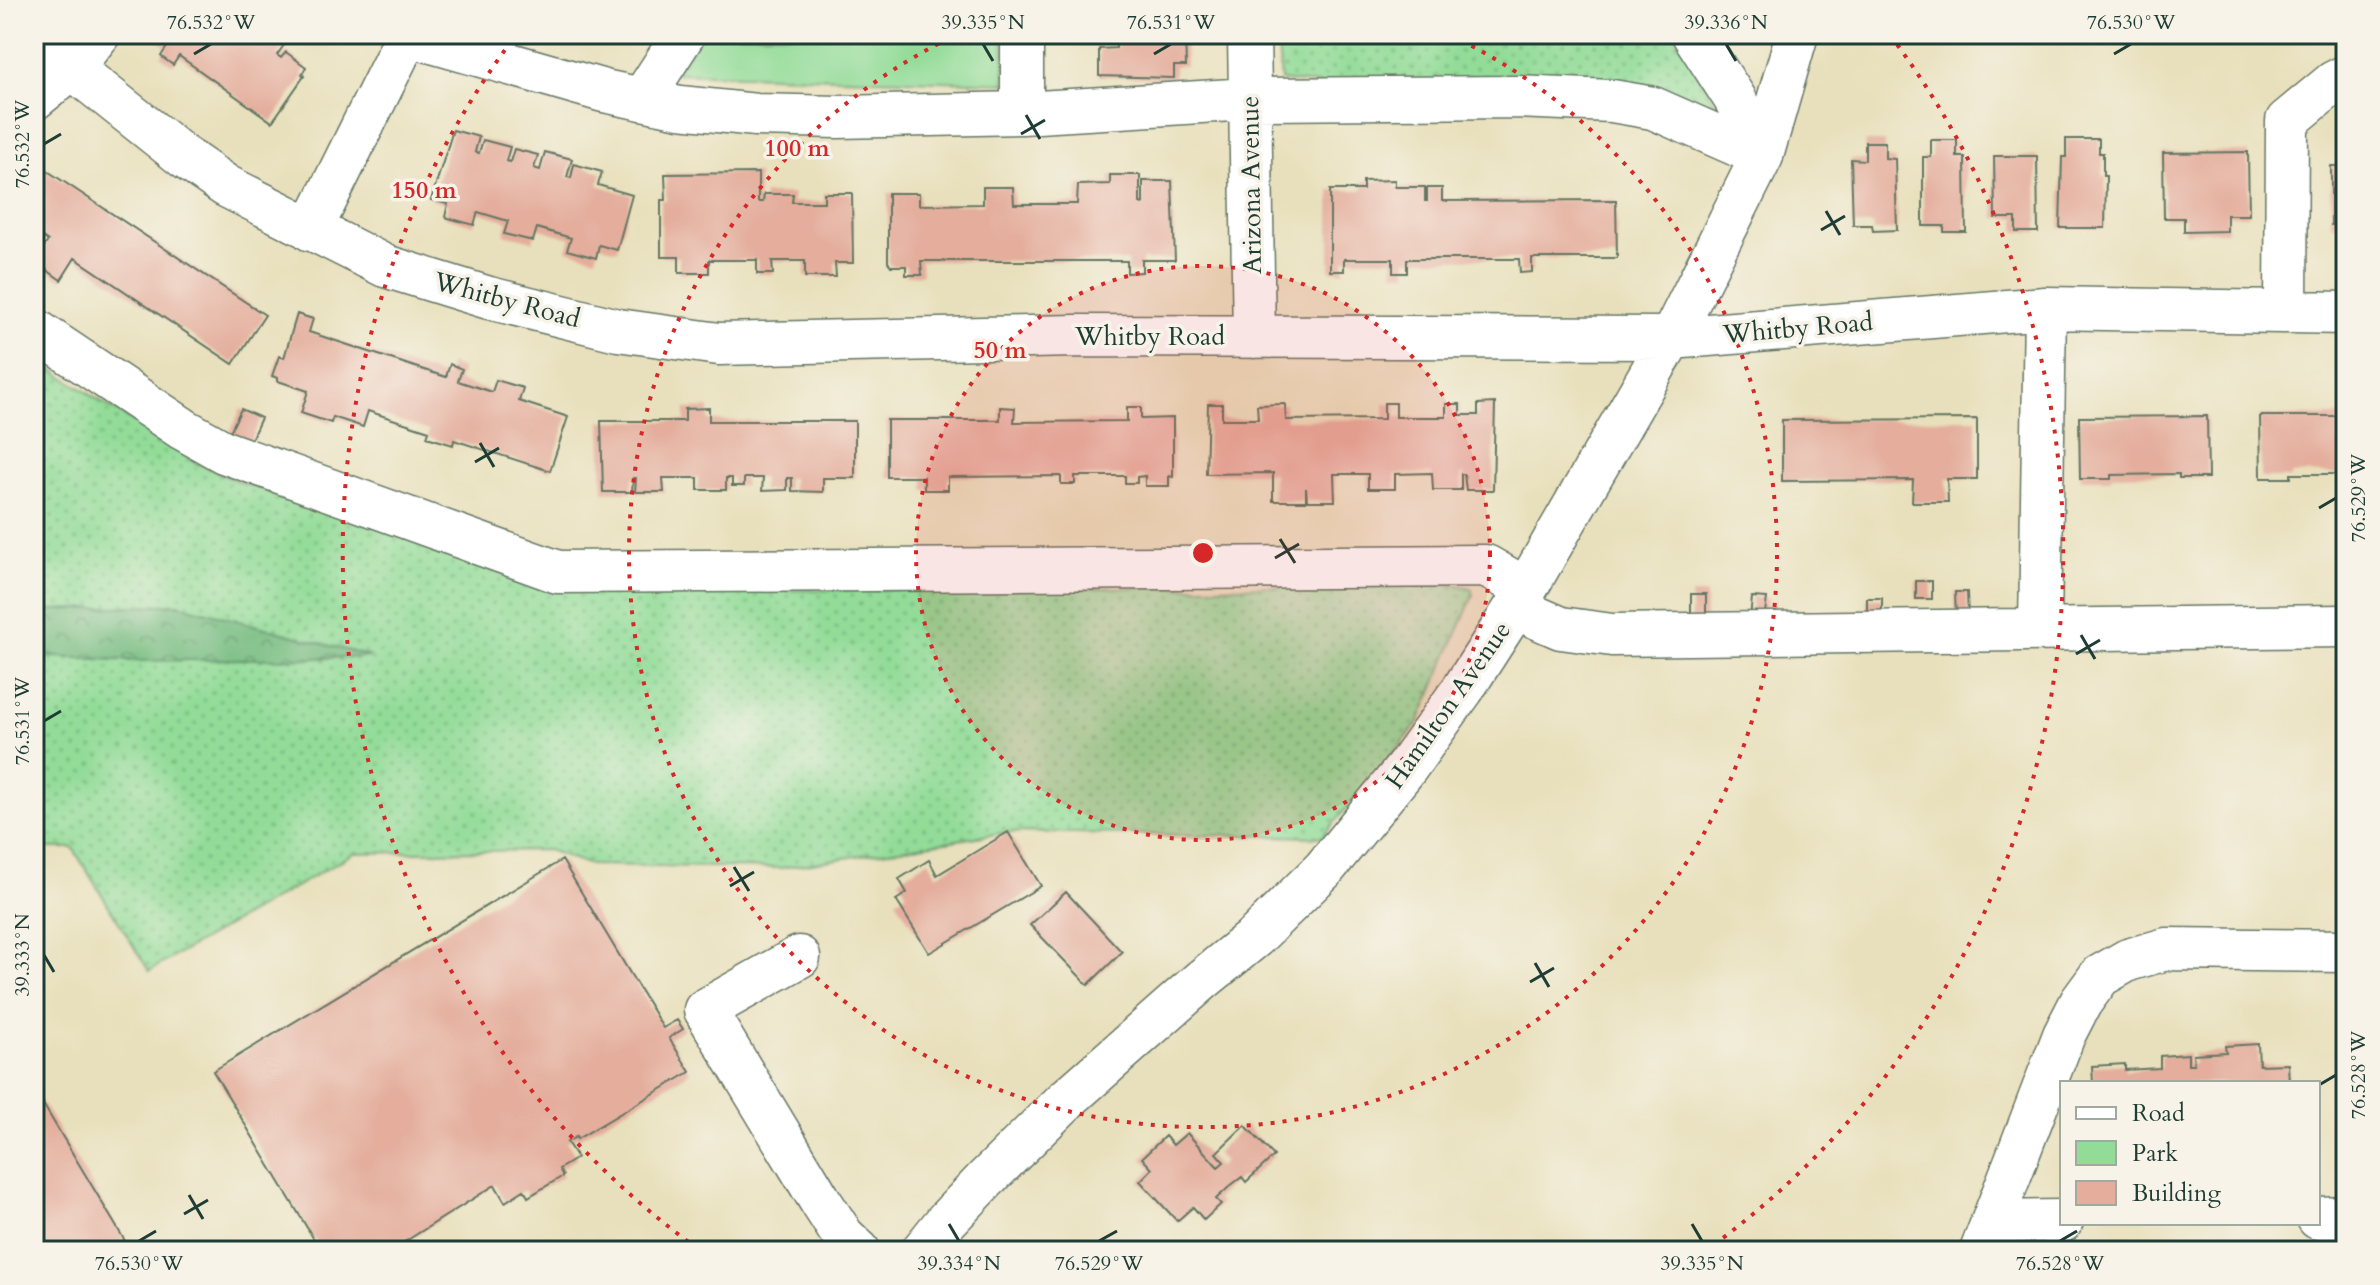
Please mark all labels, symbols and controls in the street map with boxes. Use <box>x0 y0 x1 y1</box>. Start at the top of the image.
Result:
text: 76.532°W <box>167 9 256 36</box>
text: 39.335°N <box>941 9 1025 36</box>
text: 76.531°W <box>1127 9 1216 36</box>
text: 39.336°N <box>1684 9 1768 36</box>
text: 76.530°W <box>2087 9 2176 36</box>
street label: Arizona Avenue <box>1232 96 1270 274</box>
text: 76.532°W <box>9 99 36 188</box>
text: 100 m <box>764 132 831 165</box>
text: 150 m <box>391 174 458 207</box>
street label: Whitby Road <box>429 263 584 336</box>
street label: Whitby Road <box>1721 304 1875 352</box>
street label: Whitby Road <box>1074 319 1225 354</box>
text: 50 m <box>973 334 1027 367</box>
text: 76.529°W <box>2345 453 2372 542</box>
centre of rings <box>1189 539 1217 567</box>
street label: Hamilton Avenue <box>1377 614 1519 796</box>
text: 76.531°W <box>9 676 36 765</box>
text: 39.333°N <box>9 913 36 997</box>
text: 76.528°W <box>2345 1030 2372 1119</box>
legend <box>2060 1081 2320 1225</box>
text: Road <box>2132 1097 2185 1130</box>
text: Park <box>2132 1137 2178 1170</box>
text: Building <box>2132 1177 2222 1210</box>
text: 76.530°W <box>95 1250 184 1277</box>
text: 39.334°N <box>917 1250 1001 1277</box>
text: 76.529°W <box>1055 1250 1144 1277</box>
text: 39.335°N <box>1660 1250 1744 1277</box>
text: 76.528°W <box>2016 1250 2105 1277</box>

